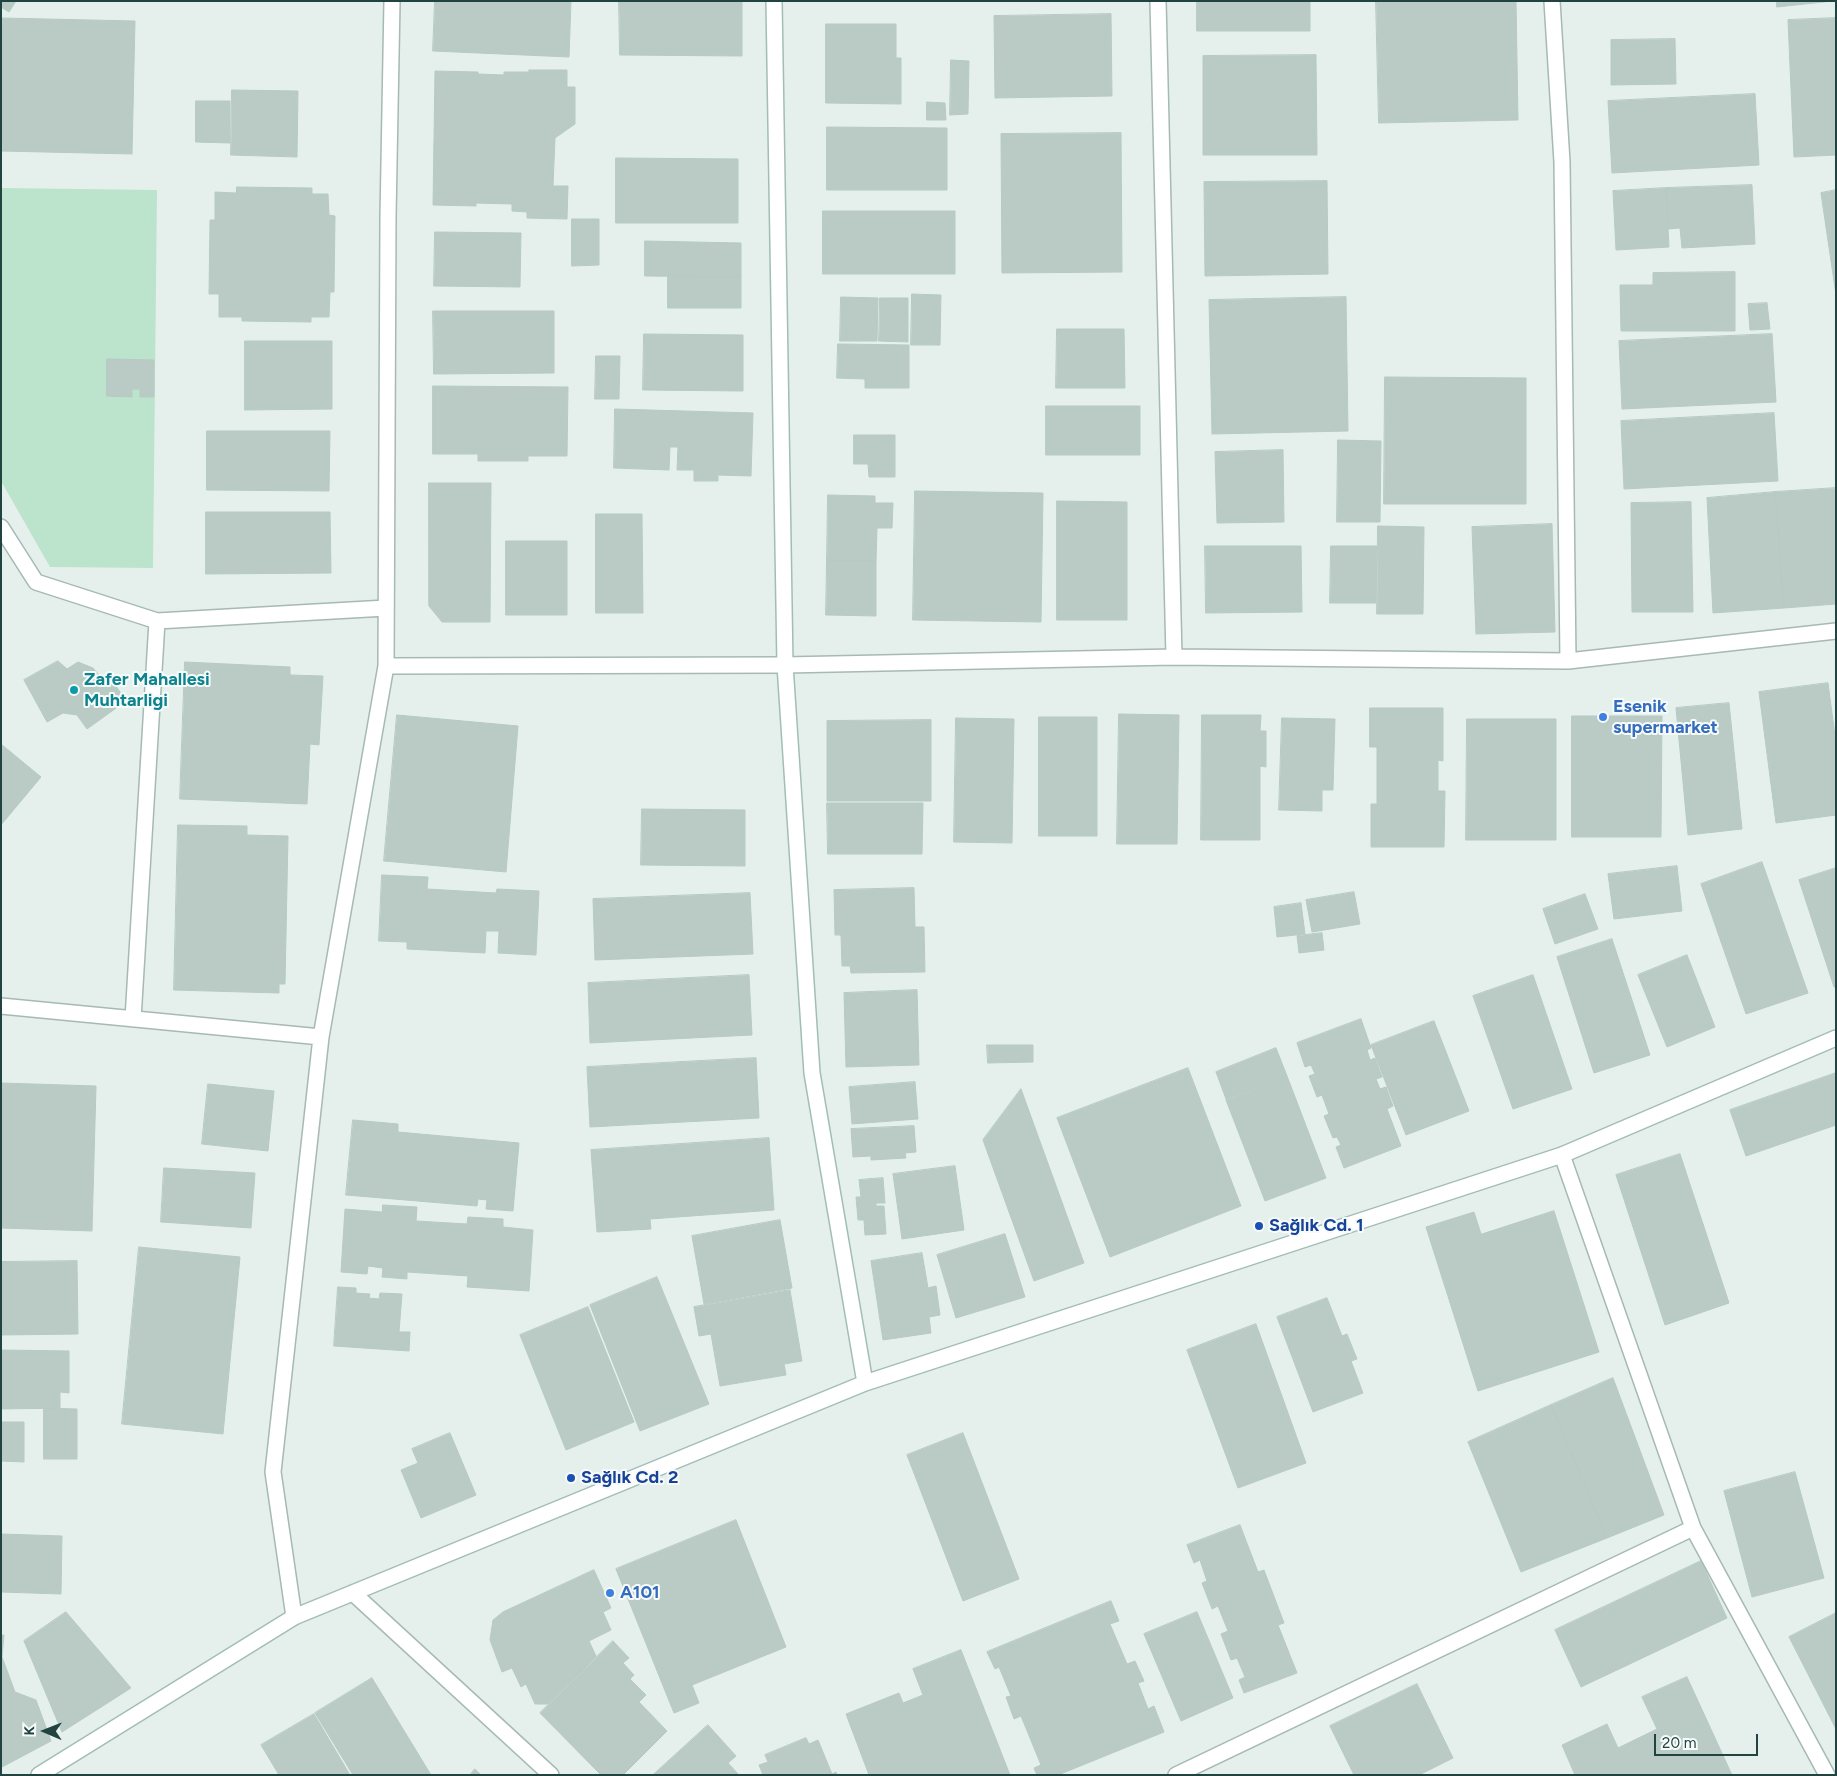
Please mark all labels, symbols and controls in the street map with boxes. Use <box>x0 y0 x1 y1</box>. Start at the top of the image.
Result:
place label: Zafer Mahallesi Muhtarligi <box>84 669 210 712</box>
marker: Zafer Mahallesi Muhtarligi <box>68 684 80 696</box>
place label: Esenik supermarket <box>1613 696 1718 739</box>
marker: Esenik supermarket <box>1597 711 1609 723</box>
place label: Sağlık Cd. 1 <box>1269 1215 1364 1237</box>
marker: Sağlık Cd. 1 <box>1253 1220 1265 1232</box>
place label: Sağlık Cd. 2 <box>581 1467 678 1489</box>
marker: Sağlık Cd. 2 <box>565 1472 577 1484</box>
place label: A101 <box>620 1582 660 1604</box>
marker: A101 <box>604 1587 616 1599</box>
north arrow <box>20 1706 70 1756</box>
scale bar <box>1657 1724 1761 1756</box>
text: K <box>21 1726 38 1736</box>
text: 20 m <box>1662 1734 1696 1752</box>

